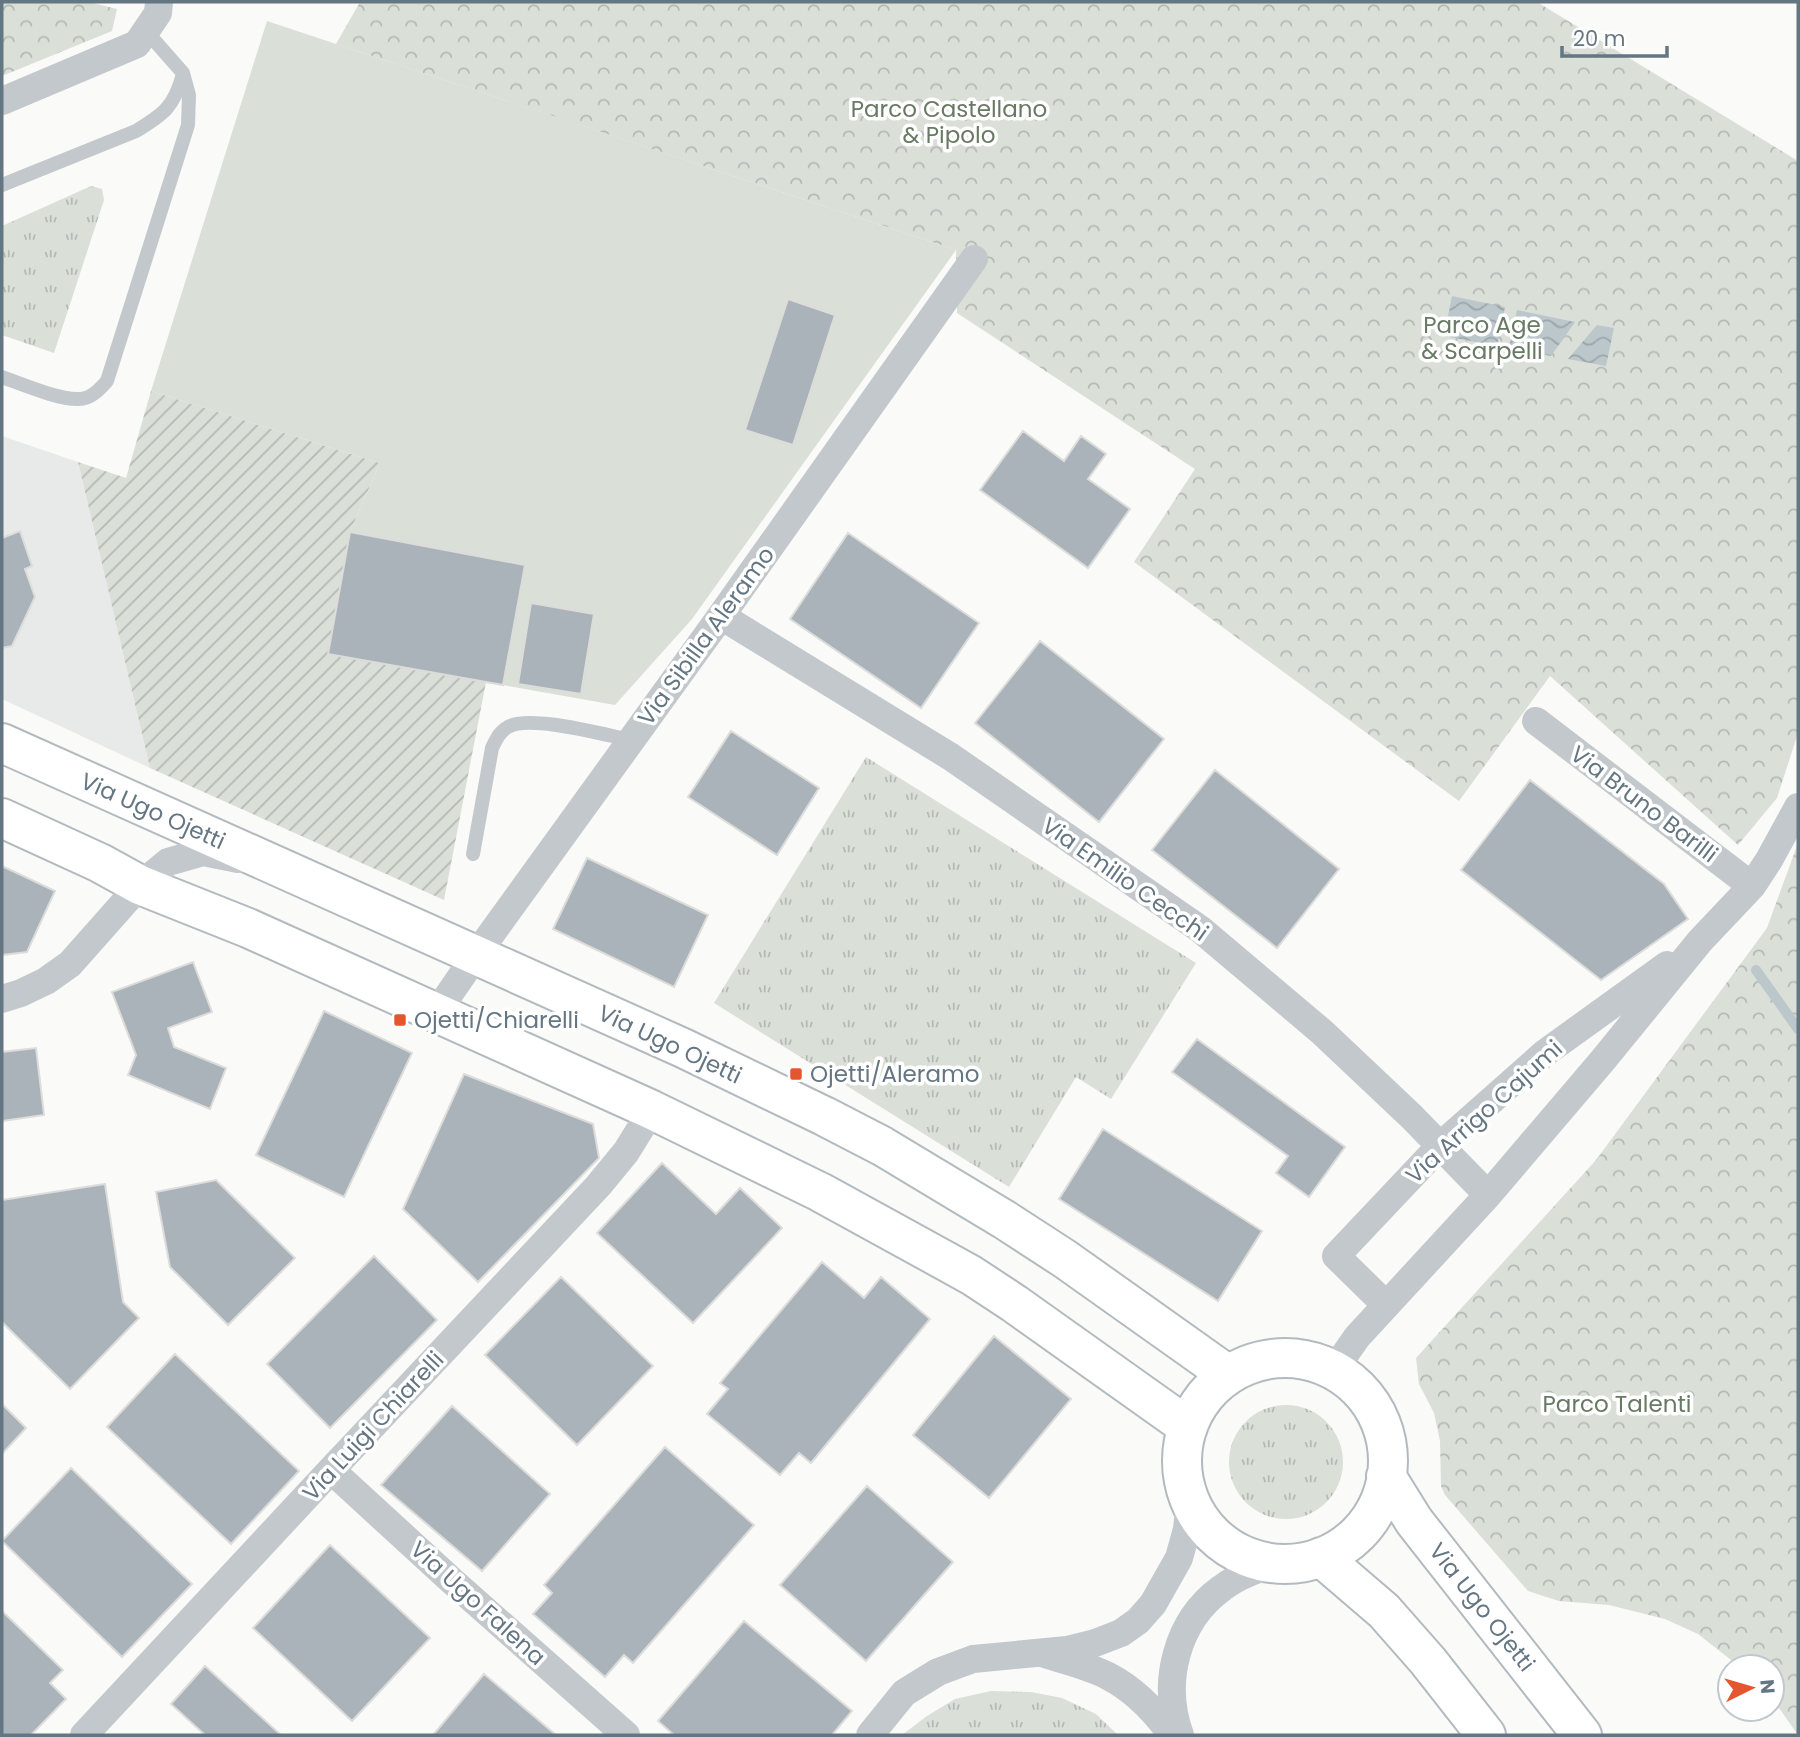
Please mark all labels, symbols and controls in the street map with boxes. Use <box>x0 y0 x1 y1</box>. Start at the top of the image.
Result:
scale bar <box>1562 14 1667 58</box>
text: 20 m <box>1573 24 1626 53</box>
park label: Parco Castellano & Pipolo <box>851 93 1047 151</box>
park label: Parco Age & Scarpelli <box>1421 309 1543 367</box>
street label: Via Sibilla Aleramo <box>630 540 782 732</box>
street label: Via Bruno Barilli <box>1564 738 1724 870</box>
street label: Via Ugo Ojetti <box>76 765 230 857</box>
street label: Via Emilio Cecchi <box>1035 810 1215 948</box>
street label: Via Ugo Ojetti <box>593 997 747 1091</box>
place label: Ojetti/Chiarelli <box>414 1004 579 1036</box>
marker: Ojetti/Chiarelli <box>392 1012 408 1028</box>
street label: Via Arrigo Cajumi <box>1399 1033 1569 1191</box>
place label: Ojetti/Aleramo <box>810 1058 979 1090</box>
marker: Ojetti/Aleramo <box>788 1066 804 1082</box>
street label: Via Luigi Chiarelli <box>295 1344 451 1508</box>
park label: Parco Talenti <box>1543 1388 1691 1420</box>
street label: Via Ugo Falena <box>403 1534 553 1672</box>
street label: Via Ugo Ojetti <box>1422 1536 1542 1678</box>
north arrow <box>1716 1653 1786 1723</box>
text: N <box>1753 1678 1782 1695</box>

